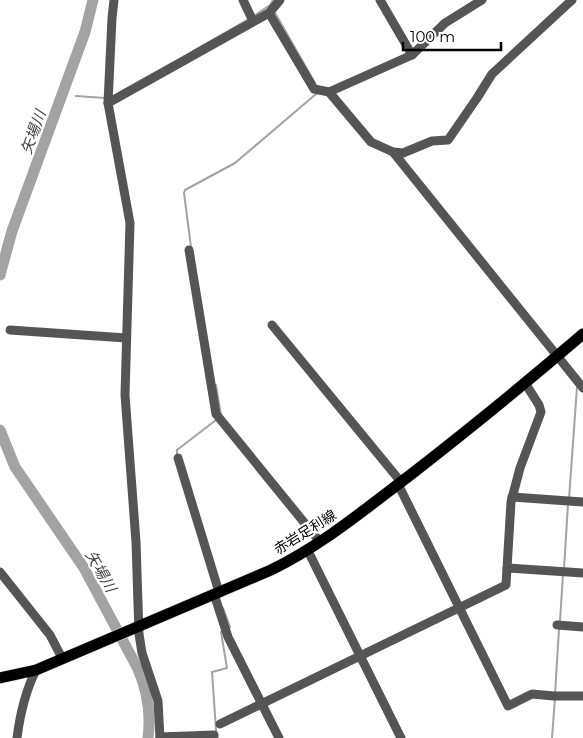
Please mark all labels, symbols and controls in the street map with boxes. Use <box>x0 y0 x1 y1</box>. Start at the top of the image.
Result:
scale bar <box>403 20 500 52</box>
text: 100 m <box>410 27 455 46</box>
water label: 矢場川 <box>16 106 50 156</box>
street label: 赤岩足利線 <box>271 506 339 558</box>
water label: 矢場川 <box>82 547 121 597</box>

